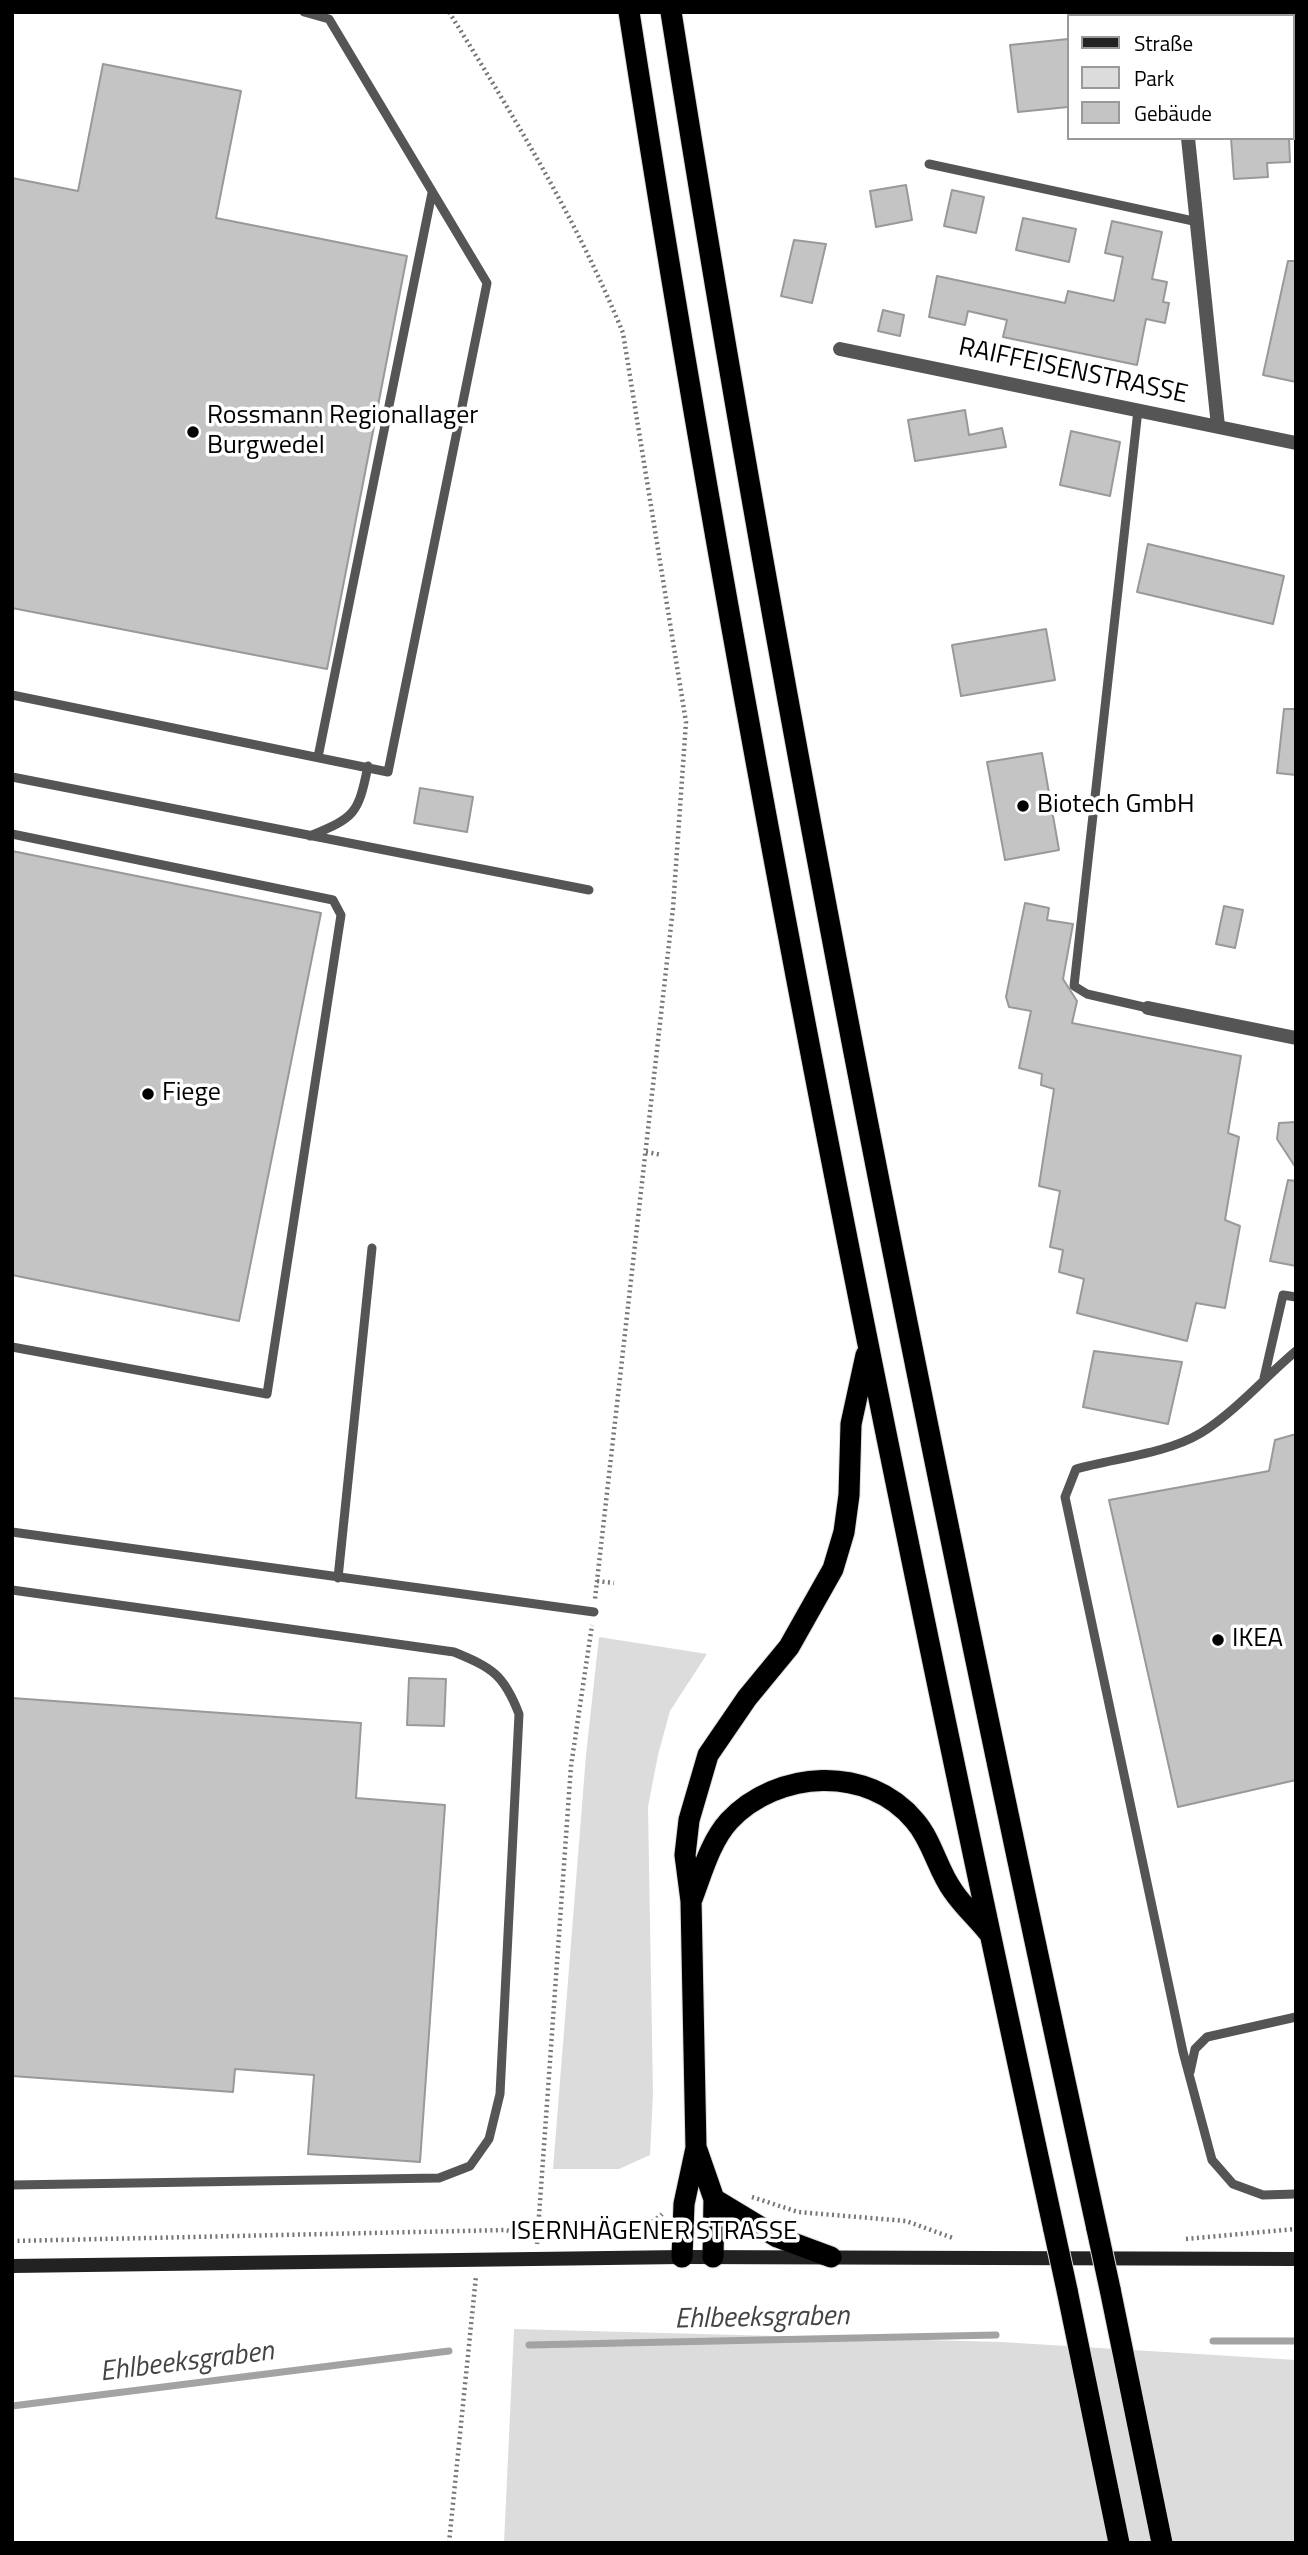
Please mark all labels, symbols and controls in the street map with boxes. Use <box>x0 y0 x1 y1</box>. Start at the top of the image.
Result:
legend <box>1066 14 1294 140</box>
text: Straße <box>1134 27 1193 59</box>
text: Park <box>1134 62 1174 94</box>
text: Gebäude <box>1134 97 1212 129</box>
street label: RAIFFEISENSTRASSE <box>956 332 1190 412</box>
place label: Rossmann Regionallager Burgwedel <box>207 401 478 462</box>
marker: Rossmann Regionallager Burgwedel <box>185 424 201 440</box>
place label: Biotech GmbH <box>1037 790 1194 822</box>
marker: Biotech GmbH <box>1015 798 1031 814</box>
place label: Fiege <box>162 1078 221 1110</box>
marker: Fiege <box>140 1086 156 1102</box>
place label: IKEA <box>1232 1624 1283 1656</box>
marker: IKEA <box>1210 1632 1226 1648</box>
street label: ISERNHÄGENER STRASSE <box>511 2217 797 2249</box>
water label: Ehlbeeksgraben <box>674 2301 850 2337</box>
water label: Ehlbeeksgraben <box>98 2336 276 2390</box>

